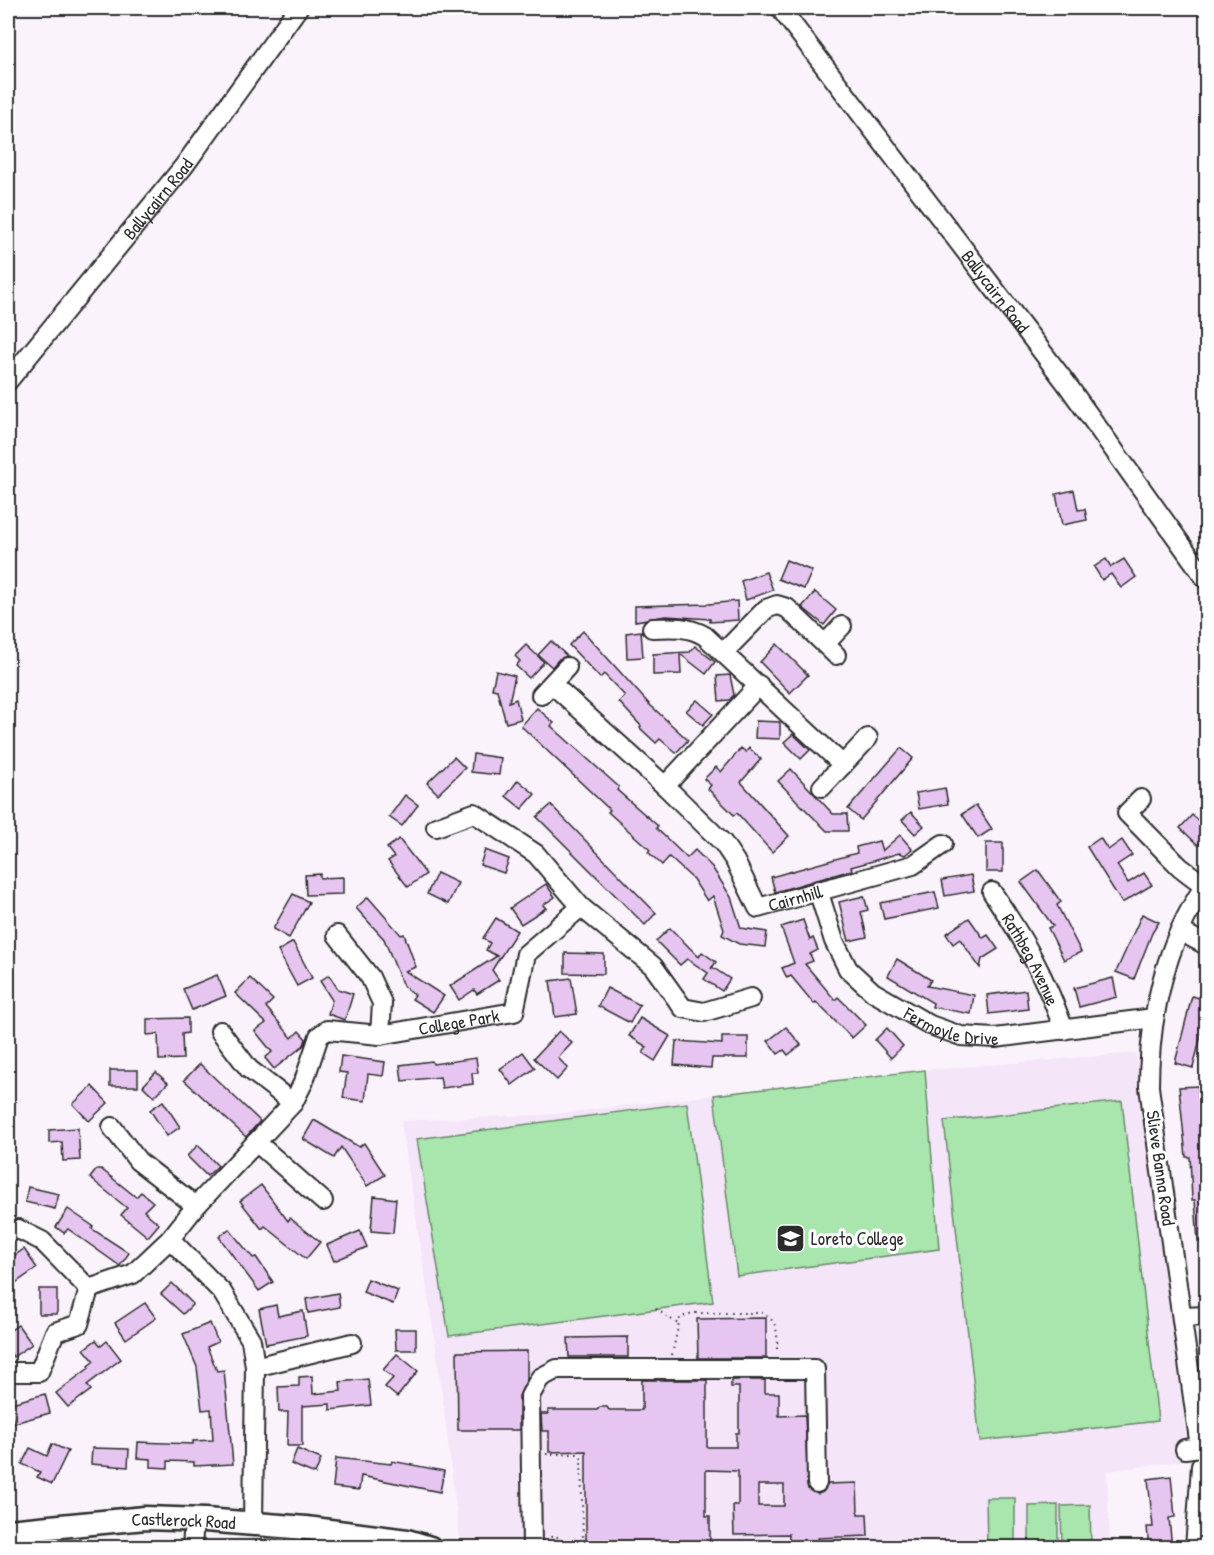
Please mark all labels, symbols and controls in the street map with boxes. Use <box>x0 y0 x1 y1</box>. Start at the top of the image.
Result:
street label: Ballycairn Road <box>117 153 198 244</box>
street label: Ballycairn Road <box>956 244 1036 338</box>
street label: Cairnhill <box>765 878 825 917</box>
street label: Rathbeg Avenue <box>997 908 1066 1009</box>
street label: Fermoyle Drive <box>899 1000 999 1051</box>
street label: College Park <box>416 1002 501 1041</box>
street label: Slieve Banna Road <box>1141 1109 1181 1227</box>
school or university icon: Loreto College <box>774 1222 806 1254</box>
place label: Loreto College <box>811 1226 904 1251</box>
street label: Castlerock Road <box>130 1505 236 1535</box>

